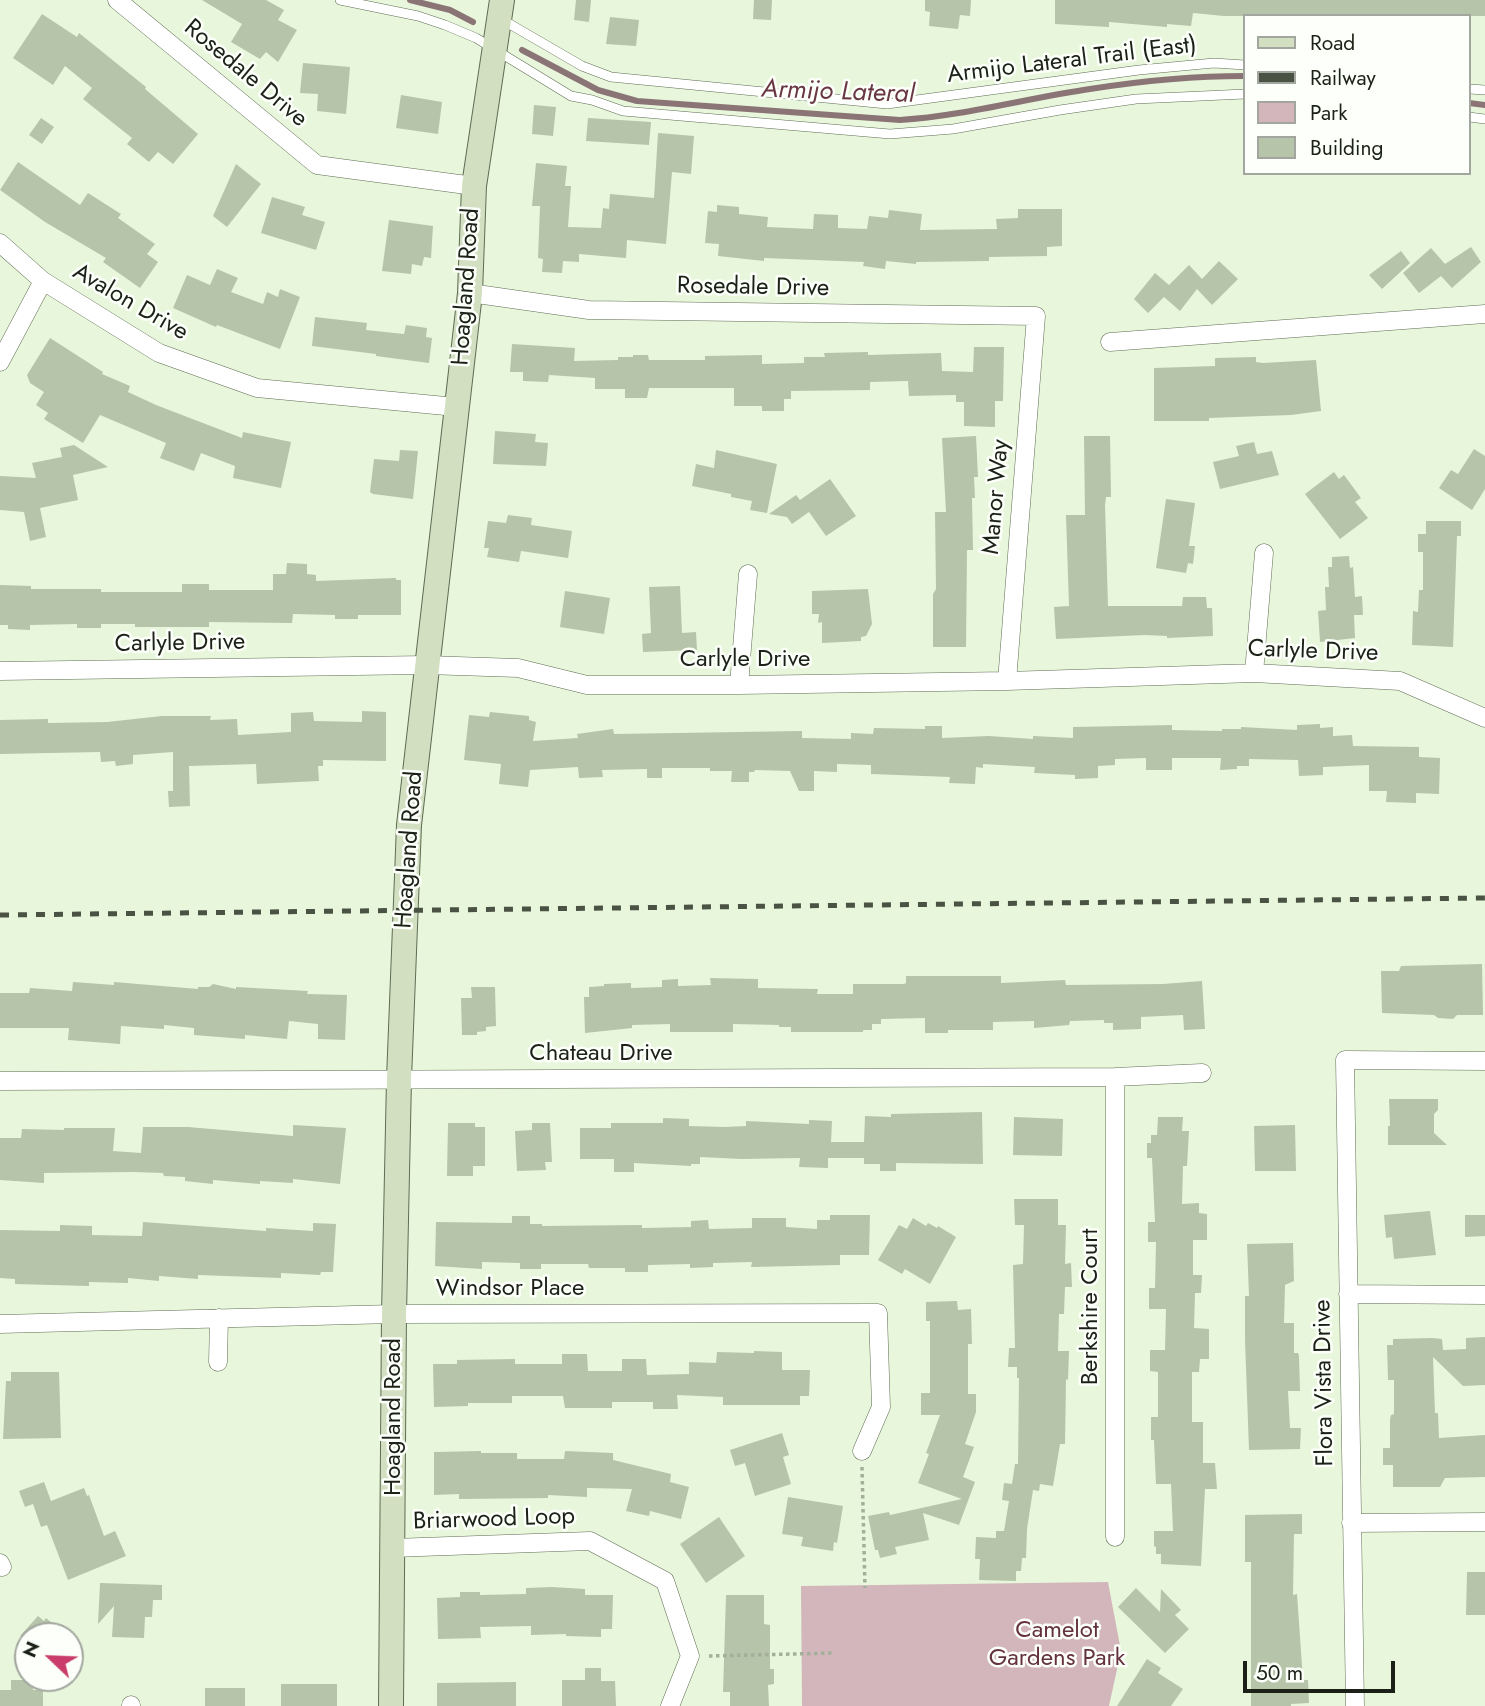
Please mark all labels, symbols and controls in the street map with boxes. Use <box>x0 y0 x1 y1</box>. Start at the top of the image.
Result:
street label: Rosedale Drive <box>177 14 313 134</box>
legend <box>1244 14 1471 175</box>
text: Road <box>1310 28 1355 58</box>
street label: Armijo Lateral Trail (East) <box>946 31 1198 91</box>
text: Railway <box>1310 63 1376 93</box>
water label: Armijo Lateral <box>761 75 915 111</box>
text: Park <box>1310 98 1347 128</box>
text: Building <box>1310 133 1383 163</box>
street label: Hoagland Road <box>447 207 487 367</box>
street label: Avalon Drive <box>67 258 193 348</box>
street label: Rosedale Drive <box>677 272 829 304</box>
street label: Manor Way <box>978 438 1016 556</box>
street label: Carlyle Drive <box>114 628 246 660</box>
street label: Carlyle Drive <box>1247 635 1379 669</box>
street label: Carlyle Drive <box>680 646 810 674</box>
street label: Hoagland Road <box>390 770 430 930</box>
street label: Chateau Drive <box>529 1040 673 1068</box>
street label: Berkshire Court <box>1077 1229 1105 1385</box>
street label: Windsor Place <box>436 1275 584 1303</box>
street label: Flora Vista Drive <box>1309 1299 1341 1467</box>
street label: Hoagland Road <box>380 1338 408 1496</box>
street label: Briarwood Loop <box>412 1503 576 1537</box>
park label: Camelot Gardens Park <box>989 1617 1125 1673</box>
north arrow <box>14 1622 84 1692</box>
text: N <box>16 1637 46 1662</box>
scale bar <box>1247 1646 1399 1690</box>
text: 50 m <box>1256 1658 1303 1688</box>

